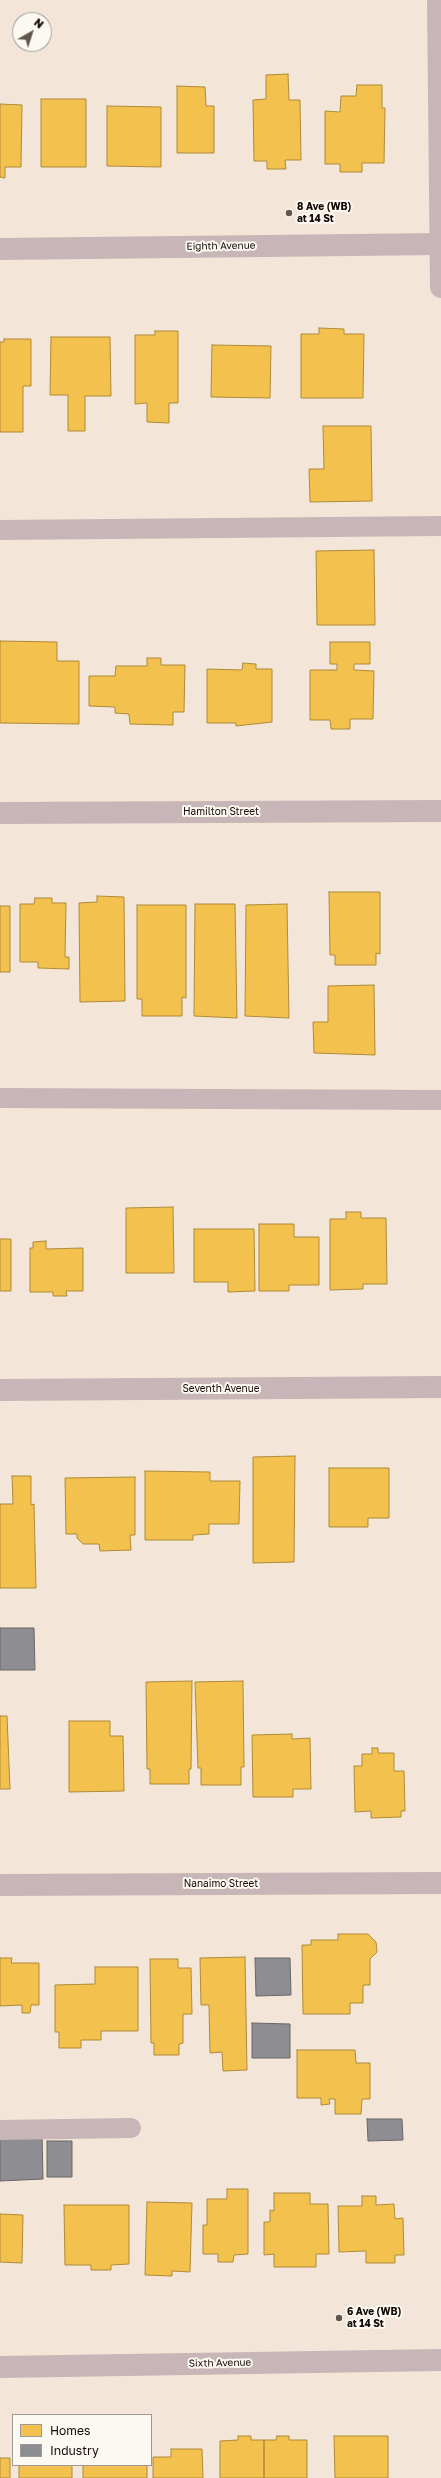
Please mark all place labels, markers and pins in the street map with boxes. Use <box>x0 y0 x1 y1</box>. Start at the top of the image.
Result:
place label: 8 Ave (WB) at 14 St <box>297 201 351 224</box>
marker: 8 Ave (WB) at 14 St <box>284 208 294 218</box>
place label: 6 Ave (WB) at 14 St <box>347 2306 401 2330</box>
marker: 6 Ave (WB) at 14 St <box>334 2313 344 2323</box>

